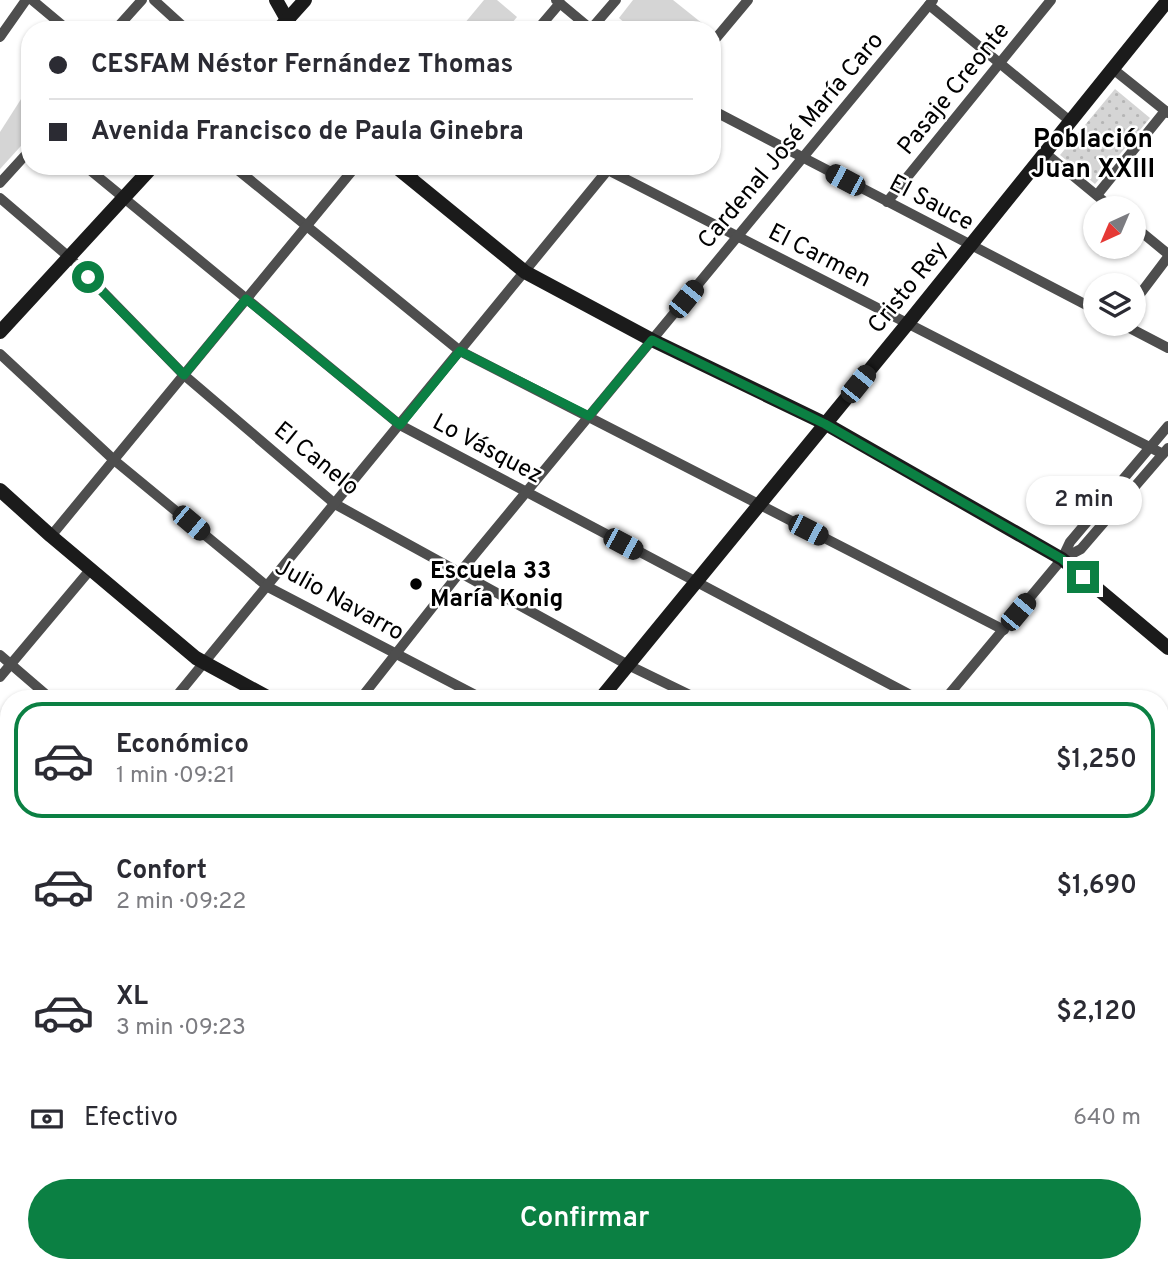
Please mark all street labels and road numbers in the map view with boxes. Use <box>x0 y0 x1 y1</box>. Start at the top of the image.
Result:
street label: Pasaje Creonte <box>892 17 1017 162</box>
street label: Cardenal José María Caro <box>692 27 891 256</box>
street label: El Sauce <box>883 169 979 239</box>
street label: El Carmen <box>763 218 876 295</box>
street label: Cristo Rey <box>862 236 955 341</box>
street label: Lo Vásquez <box>427 408 547 491</box>
street label: El Canelo <box>267 416 365 503</box>
street label: Julio Navarro <box>269 553 409 649</box>

